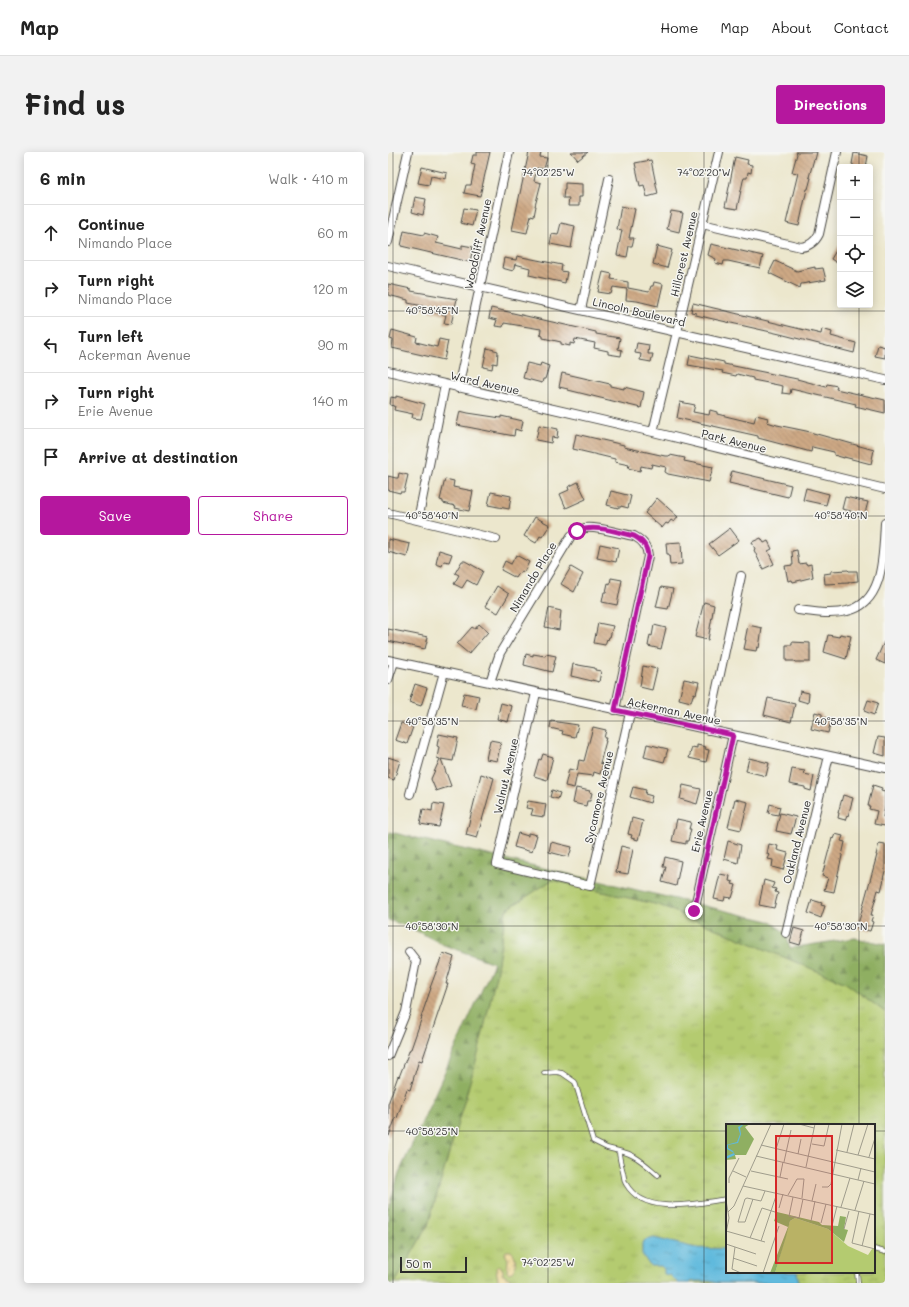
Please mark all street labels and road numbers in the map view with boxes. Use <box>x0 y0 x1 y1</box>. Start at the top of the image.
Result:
street label: Woodcliff Avenue <box>461 197 494 291</box>
street label: Hillcrest Avenue <box>666 209 701 298</box>
street label: Lincoln Boulevard <box>591 294 687 329</box>
street label: Ward Avenue <box>449 367 521 398</box>
street label: Park Avenue <box>700 425 768 456</box>
street label: Nimando Place <box>506 539 560 615</box>
street label: Ackerman Avenue <box>626 693 723 728</box>
street label: Walnut Avenue <box>489 736 522 815</box>
street label: Sycamore Avenue <box>581 749 616 845</box>
street label: Erie Avenue <box>687 788 716 854</box>
street label: Oakland Avenue <box>779 798 814 885</box>

